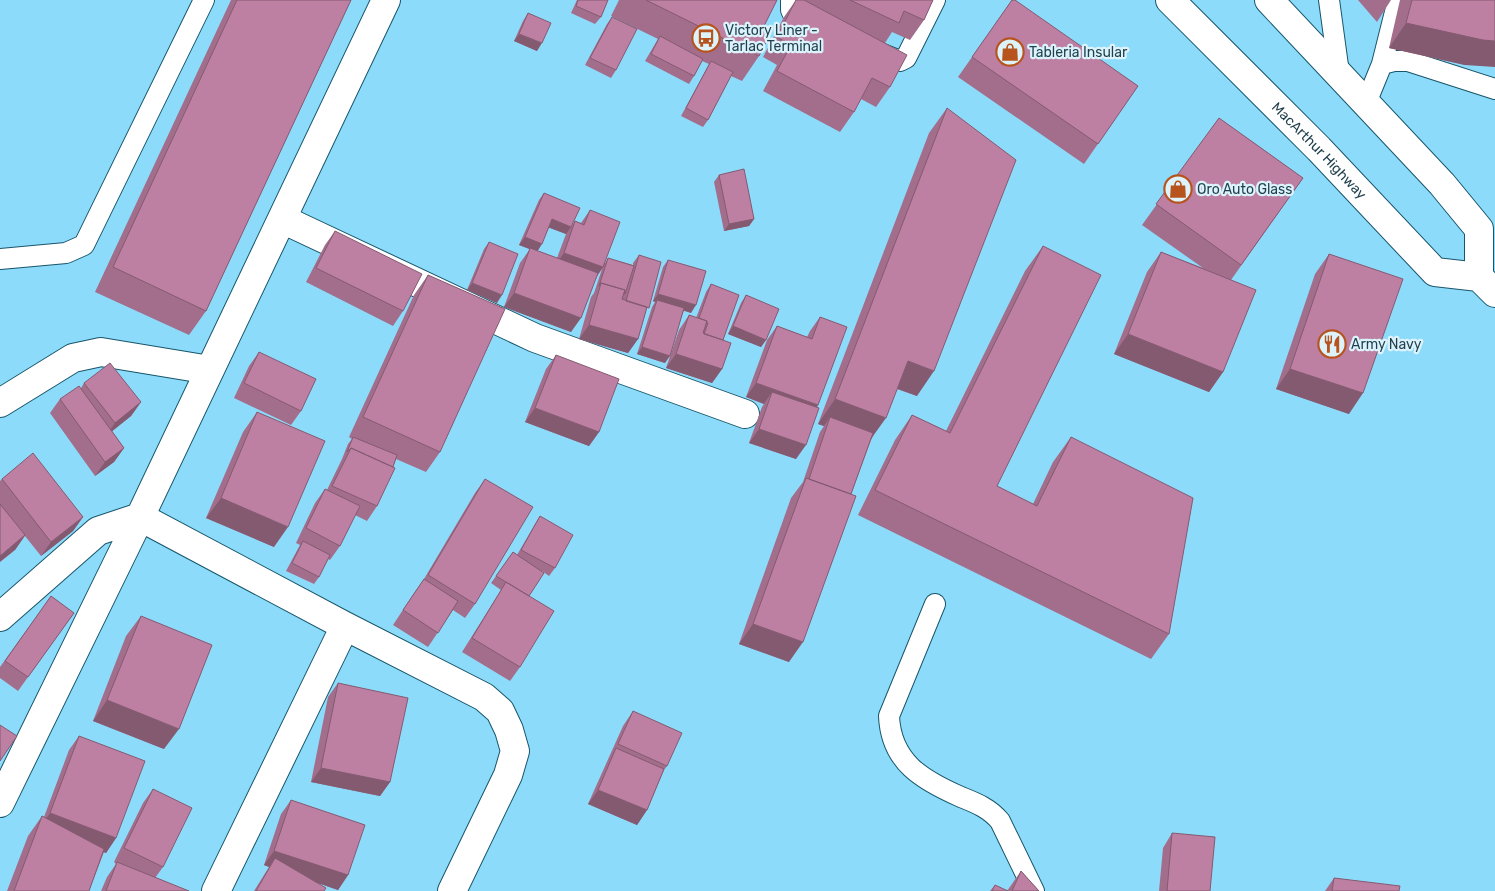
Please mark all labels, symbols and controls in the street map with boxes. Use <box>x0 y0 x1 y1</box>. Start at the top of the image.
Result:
place label: Victory Liner - Tarlac Terminal <box>725 22 822 55</box>
bus stop icon: Victory Liner - Tarlac Terminal <box>691 23 721 53</box>
shop icon: Tableria Insular <box>995 37 1025 67</box>
place label: Tableria Insular <box>1029 44 1128 61</box>
street label: MacArthur Highway <box>1268 99 1370 203</box>
shop icon: Oro Auto Glass <box>1163 174 1193 204</box>
place label: Oro Auto Glass <box>1197 181 1292 198</box>
restaurant icon: Army Navy <box>1317 329 1347 359</box>
place label: Army Navy <box>1351 336 1422 353</box>

